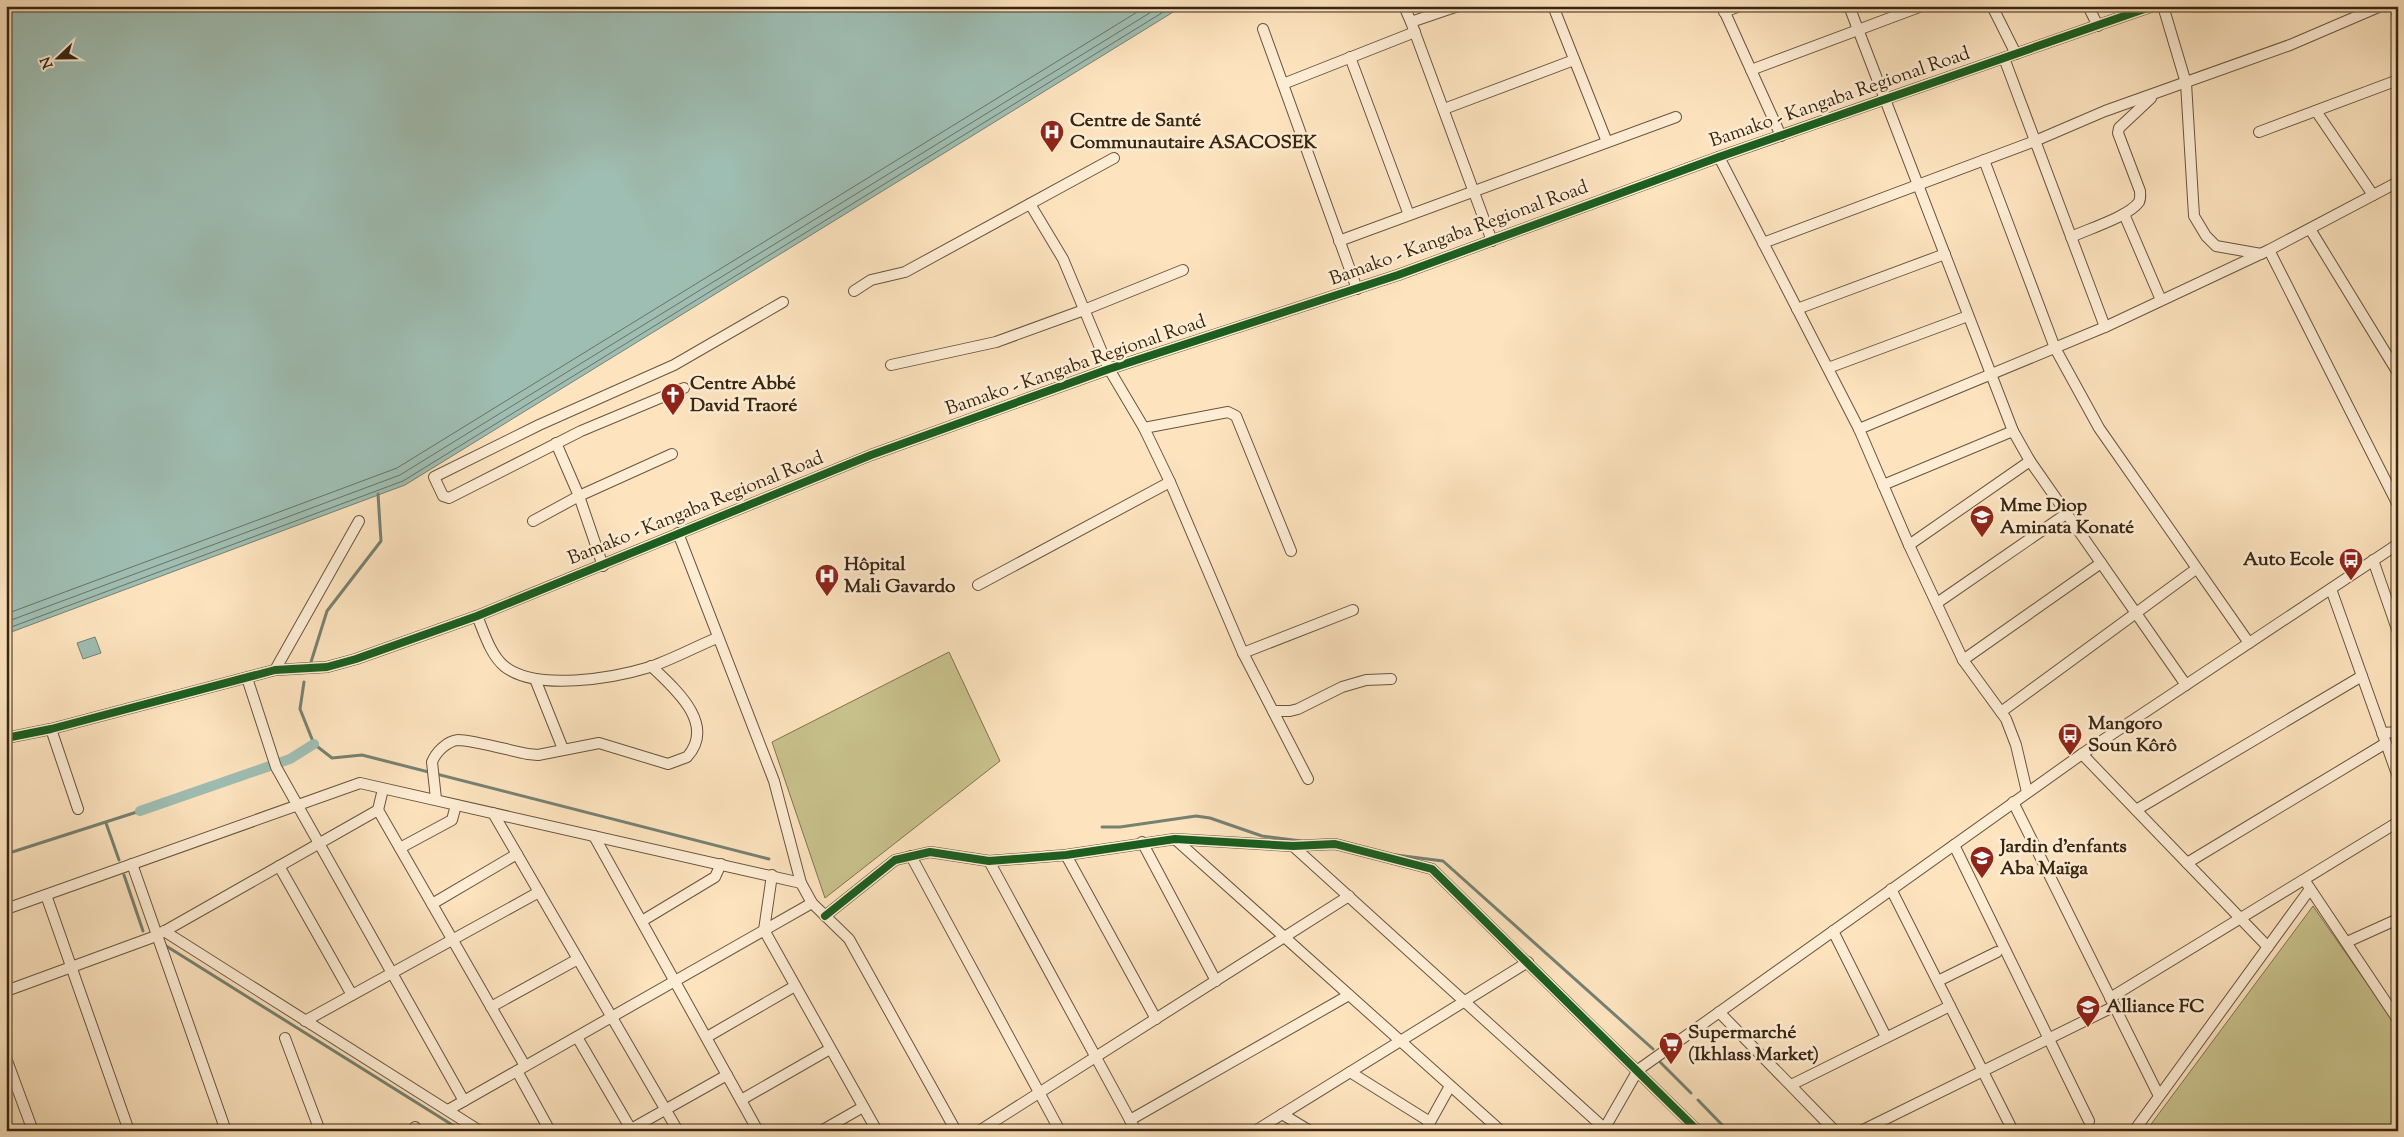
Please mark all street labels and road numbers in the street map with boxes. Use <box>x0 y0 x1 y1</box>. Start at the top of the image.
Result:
street label: Bamako - Kangaba Regional Road <box>1706 41 1974 155</box>
street label: Bamako - Kangaba Regional Road <box>1326 174 1592 293</box>
street label: Bamako - Kangaba Regional Road <box>942 309 1210 423</box>
street label: Bamako - Kangaba Regional Road <box>564 445 828 573</box>

